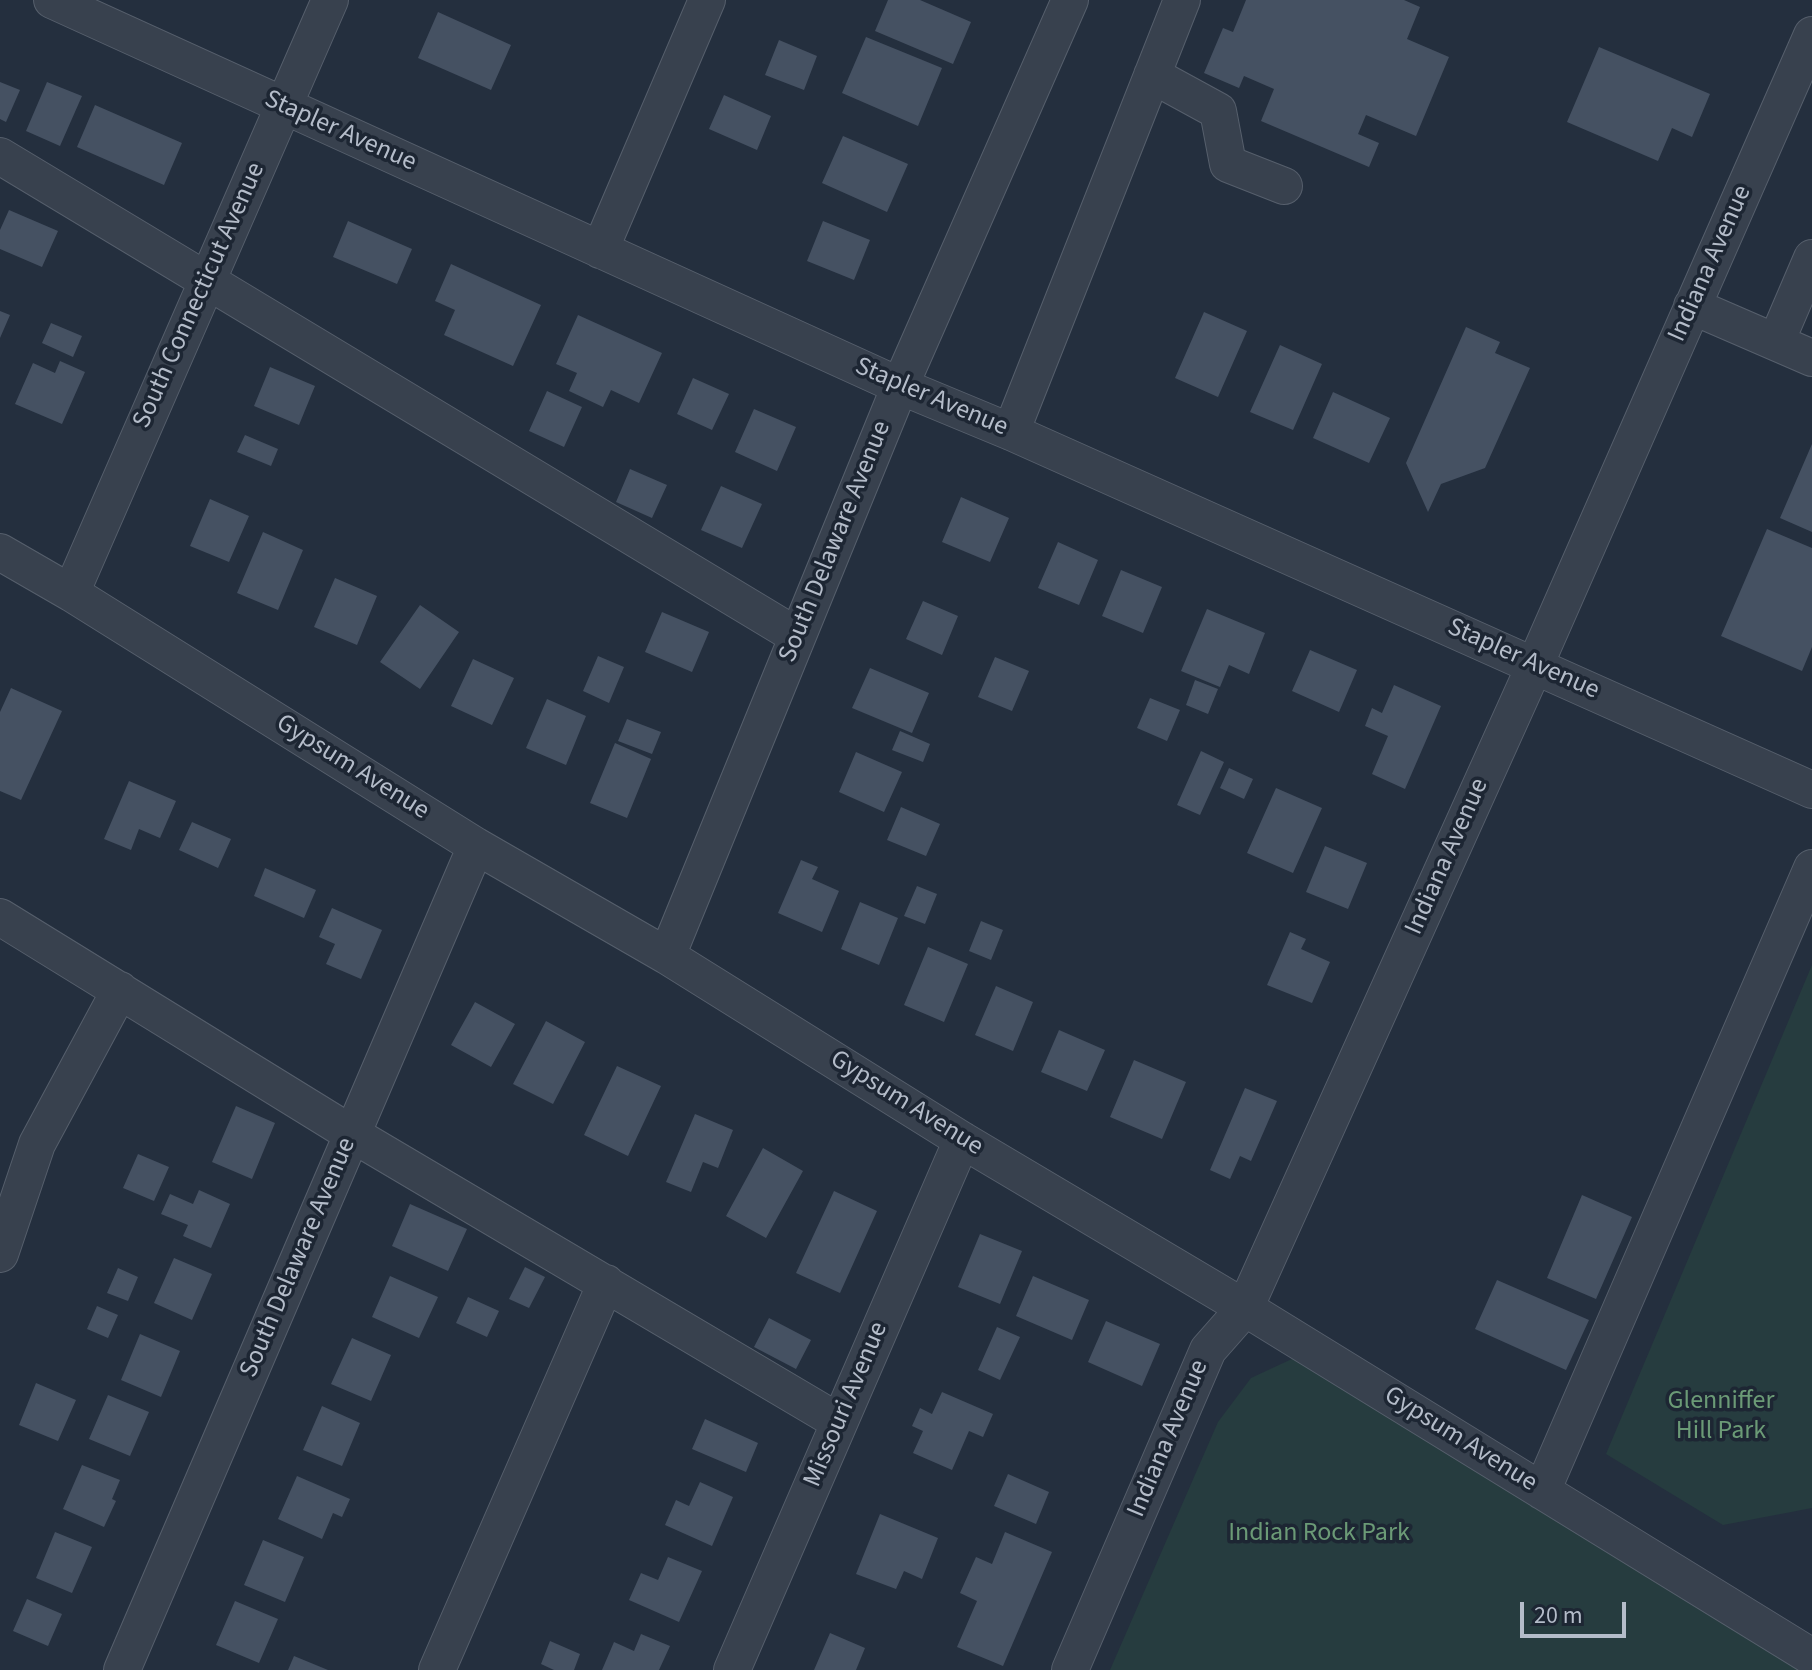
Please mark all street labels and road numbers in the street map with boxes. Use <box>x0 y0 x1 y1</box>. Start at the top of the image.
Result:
street label: Stapler Avenue <box>259 85 421 179</box>
street label: South Connecticut Avenue <box>127 158 273 434</box>
street label: Indiana Avenue <box>1663 181 1759 347</box>
street label: Stapler Avenue <box>850 352 1012 444</box>
street label: South Delaware Avenue <box>773 417 899 667</box>
street label: Stapler Avenue <box>1442 613 1604 707</box>
street label: Gypsum Avenue <box>270 709 434 827</box>
street label: Indiana Avenue <box>1400 774 1496 940</box>
street label: Gypsum Avenue <box>824 1045 988 1163</box>
street label: South Delaware Avenue <box>234 1133 364 1383</box>
street label: Missouri Avenue <box>798 1318 896 1492</box>
street label: Indiana Avenue <box>1122 1356 1216 1522</box>
street label: Gypsum Avenue <box>1378 1381 1542 1499</box>

